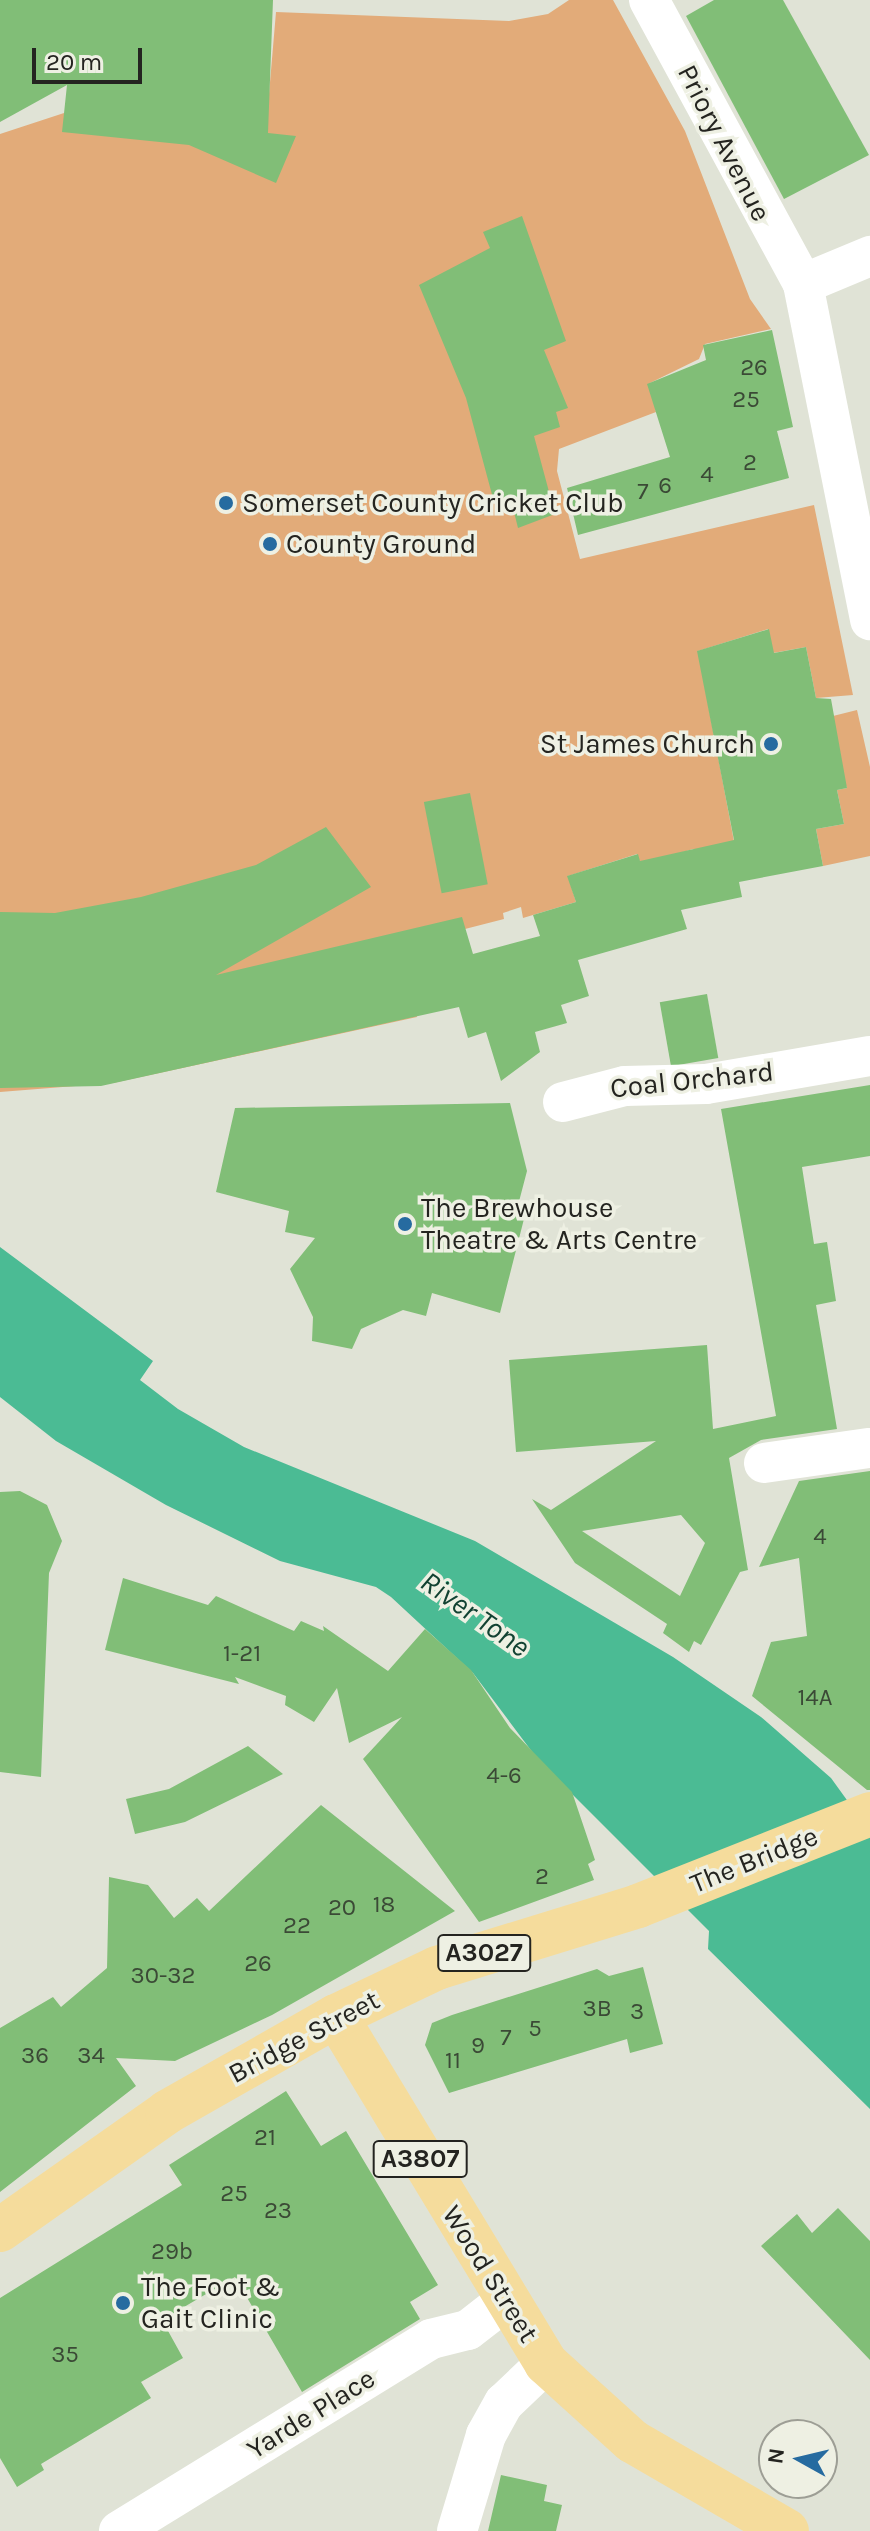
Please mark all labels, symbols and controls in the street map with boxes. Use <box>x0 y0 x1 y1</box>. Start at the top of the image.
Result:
scale bar <box>36 32 146 82</box>
text: 20 m <box>46 48 102 76</box>
street label: Priory Avenue <box>670 59 778 227</box>
house number: 26 <box>740 354 768 382</box>
house number: 25 <box>732 386 760 414</box>
house number: 2 <box>743 449 757 477</box>
house number: 4 <box>700 461 714 489</box>
house number: 6 <box>658 472 672 500</box>
house number: 7 <box>637 478 649 506</box>
place label: Somerset County Cricket Club <box>242 486 624 520</box>
marker: Somerset County Cricket Club <box>217 494 235 512</box>
place label: County Ground <box>286 527 476 561</box>
marker: County Ground <box>261 535 279 553</box>
place label: St James Church <box>540 727 755 761</box>
marker: St James Church <box>762 735 780 753</box>
street label: Coal Orchard <box>609 1055 775 1105</box>
place label: The Brewhouse Theatre & Arts Centre <box>421 1191 697 1257</box>
marker: The Brewhouse Theatre & Arts Centre <box>396 1215 414 1233</box>
house number: 4 <box>813 1523 827 1551</box>
water label: River Tone <box>413 1563 537 1665</box>
house number: 1-21 <box>223 1640 261 1668</box>
house number: 14A <box>797 1684 833 1712</box>
house number: 4-6 <box>486 1762 522 1790</box>
street label: The Bridge <box>685 1819 823 1901</box>
house number: 2 <box>535 1863 549 1891</box>
house number: 18 <box>373 1891 395 1919</box>
house number: 20 <box>328 1894 356 1922</box>
house number: 22 <box>283 1912 311 1940</box>
road number: A3027 <box>436 1931 532 1975</box>
house number: 26 <box>244 1950 272 1978</box>
house number: 30-32 <box>131 1962 195 1990</box>
street label: Bridge Street <box>223 1983 385 2091</box>
house number: 3B <box>582 1995 612 2023</box>
house number: 3 <box>630 1998 644 2026</box>
house number: 5 <box>528 2015 542 2043</box>
house number: 7 <box>500 2024 512 2052</box>
house number: 9 <box>471 2032 485 2060</box>
house number: 36 <box>21 2042 49 2070</box>
house number: 34 <box>77 2042 105 2070</box>
house number: 11 <box>445 2047 461 2075</box>
house number: 21 <box>254 2124 276 2152</box>
road number: A3807 <box>372 2137 468 2181</box>
house number: 25 <box>220 2180 248 2208</box>
house number: 23 <box>264 2197 292 2225</box>
street label: Wood Street <box>435 2199 545 2349</box>
house number: 29b <box>151 2238 193 2266</box>
place label: The Foot & Gait Clinic <box>141 2270 280 2336</box>
marker: The Foot & Gait Clinic <box>112 2292 134 2314</box>
house number: 35 <box>51 2341 79 2369</box>
street label: Yarde Place <box>241 2361 381 2467</box>
north arrow <box>758 2419 838 2499</box>
text: N <box>762 2446 790 2466</box>

